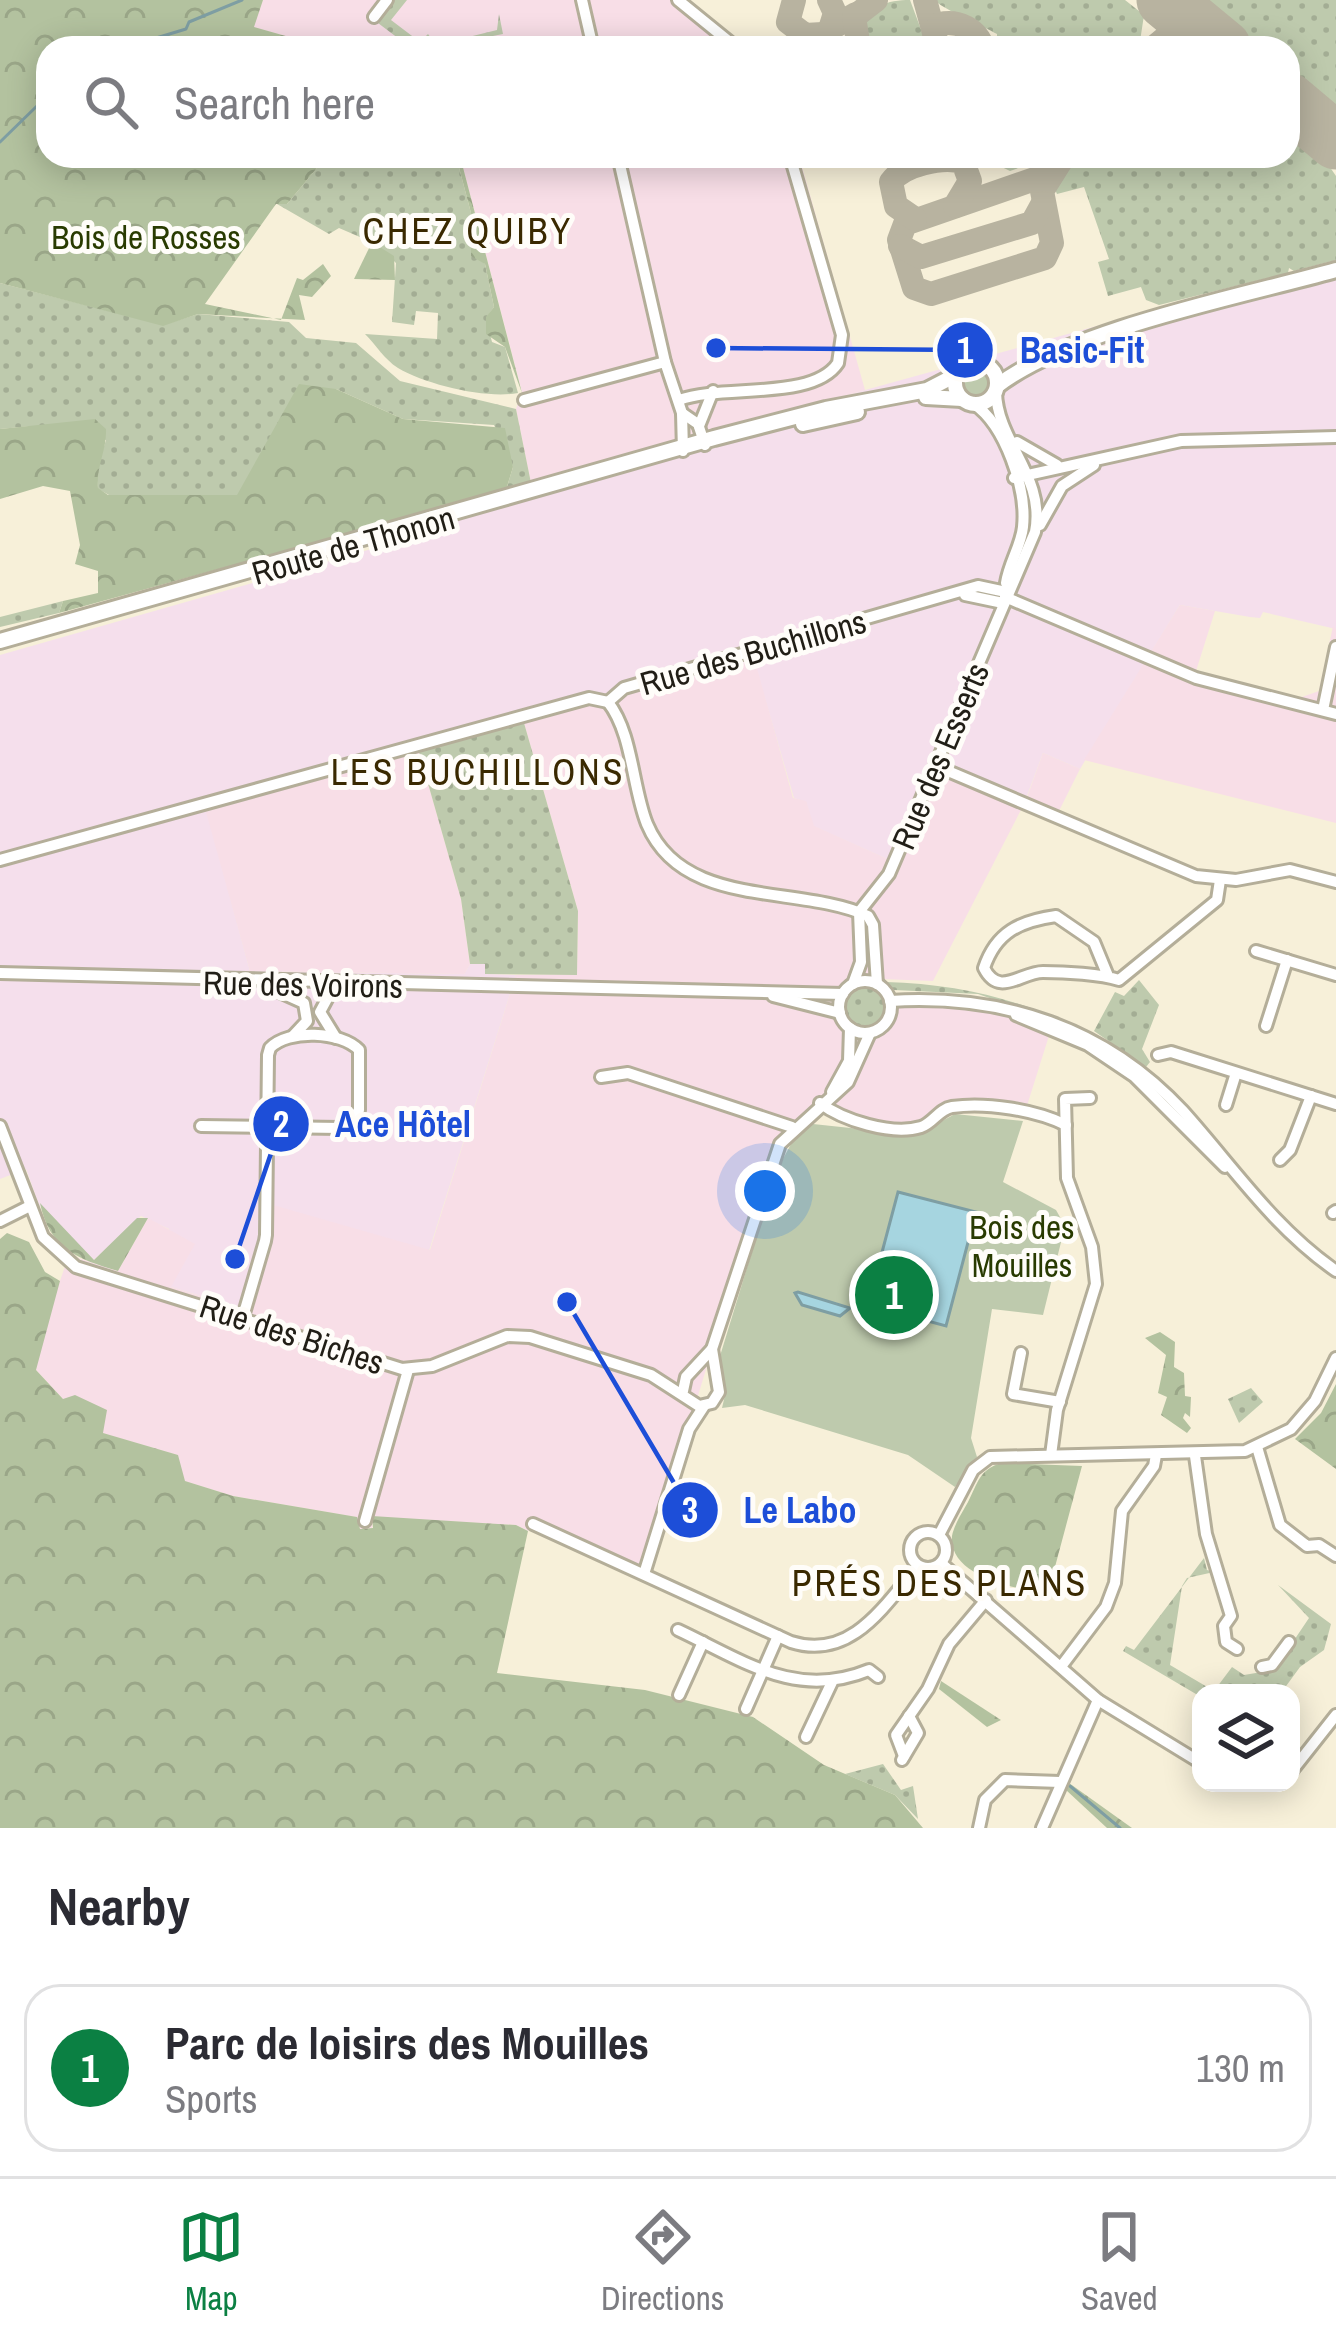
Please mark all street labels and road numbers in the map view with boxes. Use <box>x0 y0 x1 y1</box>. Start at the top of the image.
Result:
street label: Route de Thonon <box>247 495 459 595</box>
street label: Rue des Buchillons <box>635 599 871 705</box>
street label: Rue des Esserts <box>881 656 999 856</box>
street label: Rue des Voirons <box>203 960 403 1008</box>
street label: Rue des Biches <box>194 1284 390 1384</box>

